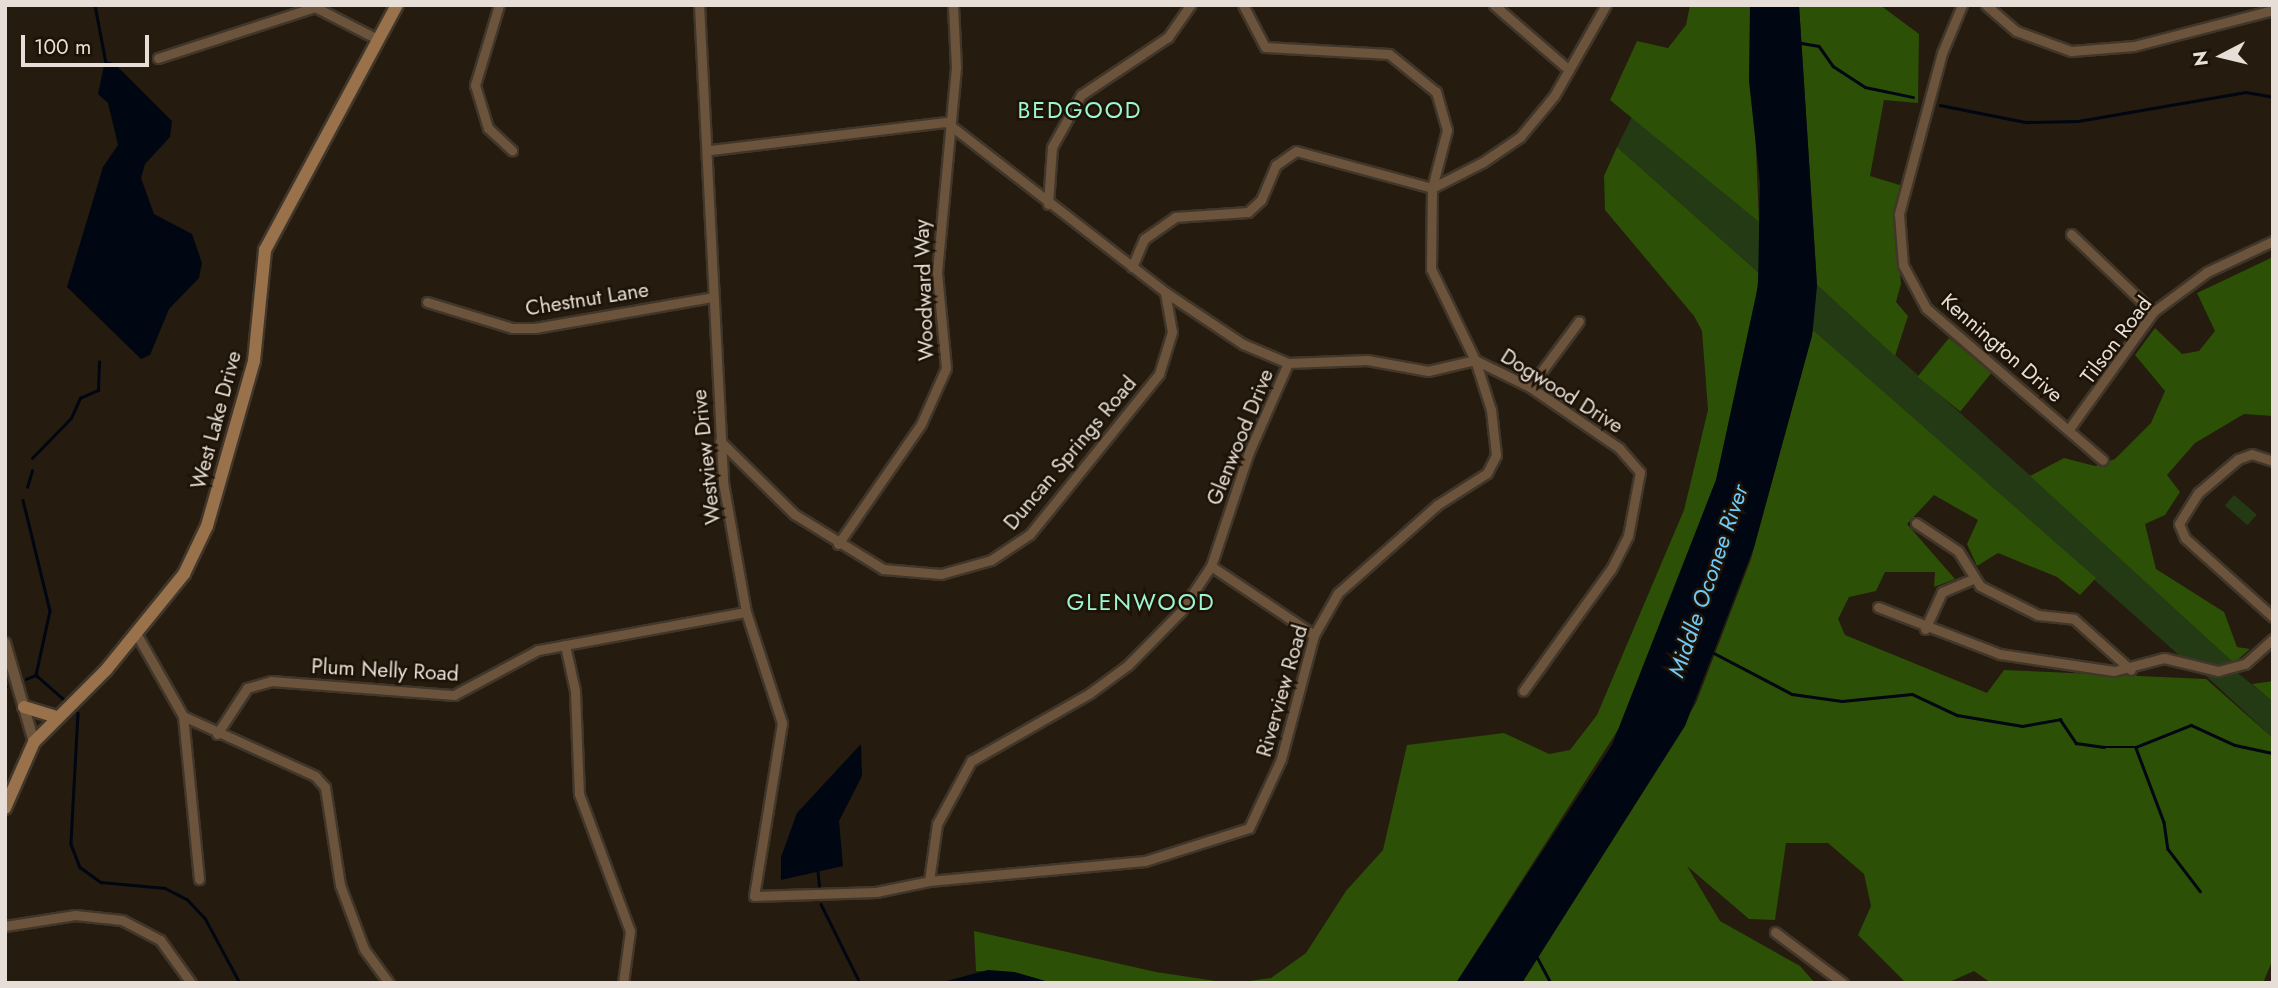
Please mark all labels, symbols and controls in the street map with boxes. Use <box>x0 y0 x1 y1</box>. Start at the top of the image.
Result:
scale bar <box>24 21 152 65</box>
north arrow <box>2187 21 2257 91</box>
text: 100 m <box>34 32 91 62</box>
text: N <box>2186 49 2215 68</box>
district label: BEDGOOD <box>1018 96 1142 124</box>
street label: Woodward Way <box>909 219 939 361</box>
street label: Chestnut Lane <box>524 277 650 321</box>
street label: Kennington Drive <box>1936 288 2068 408</box>
street label: Tilson Road <box>2075 291 2157 389</box>
street label: Dogwood Drive <box>1496 343 1628 439</box>
street label: West Lake Drive <box>185 348 247 492</box>
street label: Glenwood Drive <box>1201 365 1279 509</box>
street label: Duncan Springs Road <box>998 371 1142 535</box>
street label: Westview Drive <box>686 388 726 526</box>
water label: Middle Oconee River <box>1662 481 1754 681</box>
district label: GLENWOOD <box>1067 588 1215 616</box>
street label: Riverview Road <box>1251 622 1313 760</box>
street label: Plum Nelly Road <box>311 654 459 686</box>

